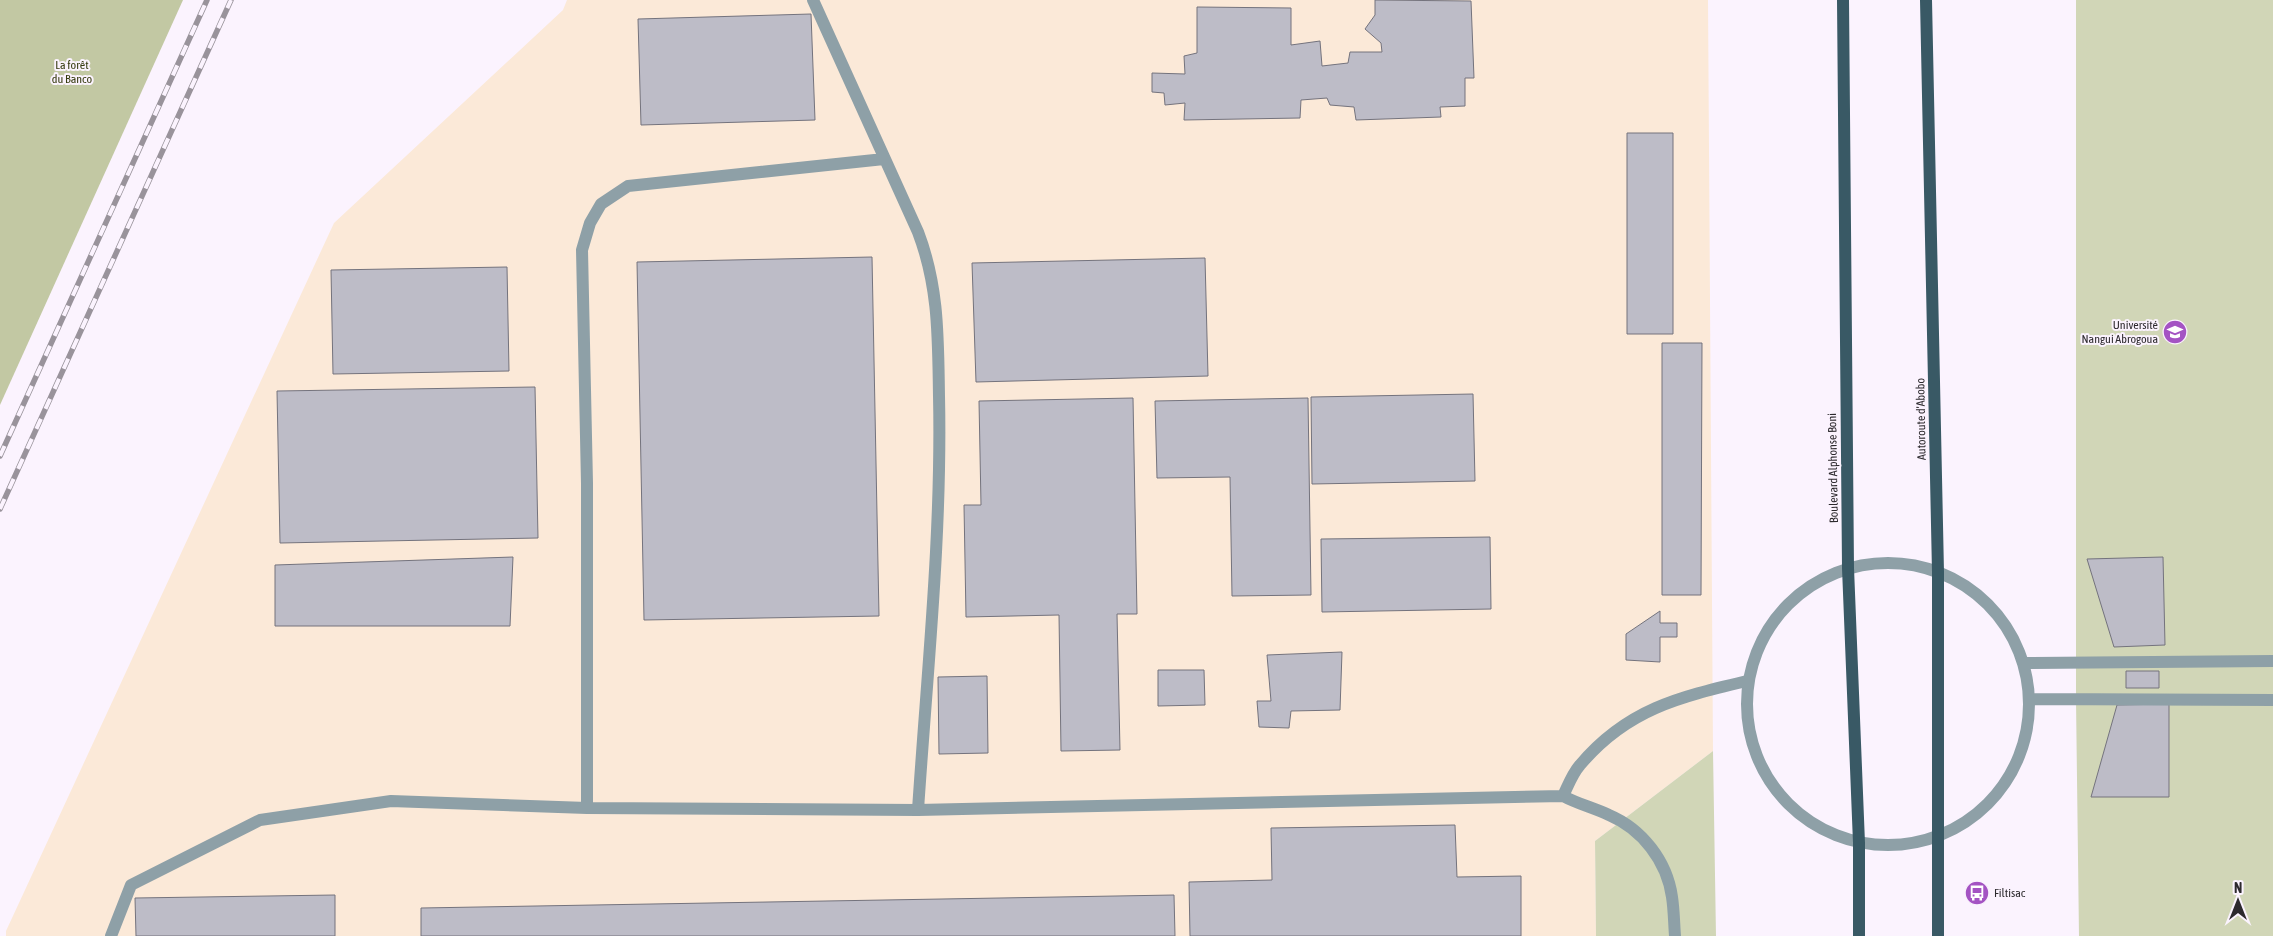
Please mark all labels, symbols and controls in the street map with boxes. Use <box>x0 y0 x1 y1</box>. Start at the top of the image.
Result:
park label: La forêt du Banco <box>52 58 93 86</box>
place label: Université Nangui Abrogoua <box>2081 318 2158 346</box>
school or university icon: Université Nangui Abrogoua <box>2162 319 2188 345</box>
street label: Autoroute d'Abobo <box>1913 377 1929 460</box>
street label: Boulevard Alphonse Boni <box>1825 413 1841 523</box>
north arrow <box>2213 876 2263 926</box>
bus stop icon: Filtisac <box>1964 880 1990 906</box>
text: N <box>2234 880 2242 896</box>
place label: Filtisac <box>1994 886 2026 900</box>

